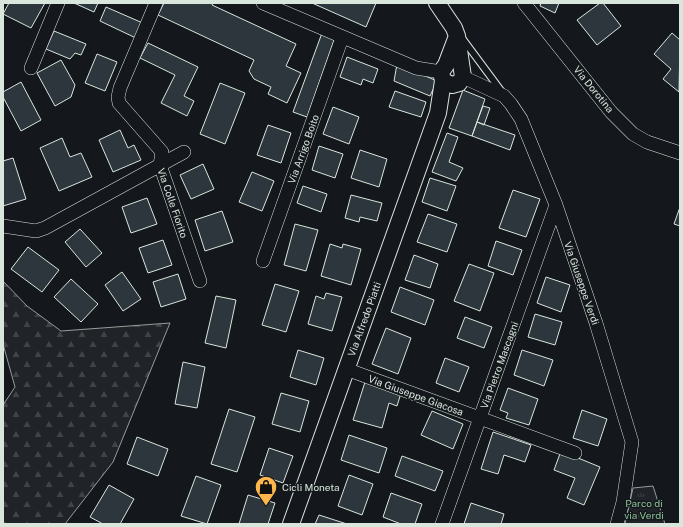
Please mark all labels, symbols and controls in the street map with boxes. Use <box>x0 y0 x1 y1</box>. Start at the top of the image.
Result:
street label: Via Dorotina <box>571 63 617 115</box>
street label: Via Arrigo Boito <box>285 112 321 185</box>
street label: Via Colle Fiorito <box>155 166 191 240</box>
street label: Via Giuseppe Verdi <box>562 240 602 326</box>
street label: Via Alfredo Piatti <box>345 280 383 358</box>
street label: Via Pietro Mascagni <box>478 320 520 410</box>
street label: Via Giuseppe Giacosa <box>367 372 465 418</box>
shop icon: Cicli Moneta <box>253 474 279 507</box>
place label: Cicli Moneta <box>282 481 340 493</box>
park label: Parco di via Verdi <box>624 497 664 521</box>

